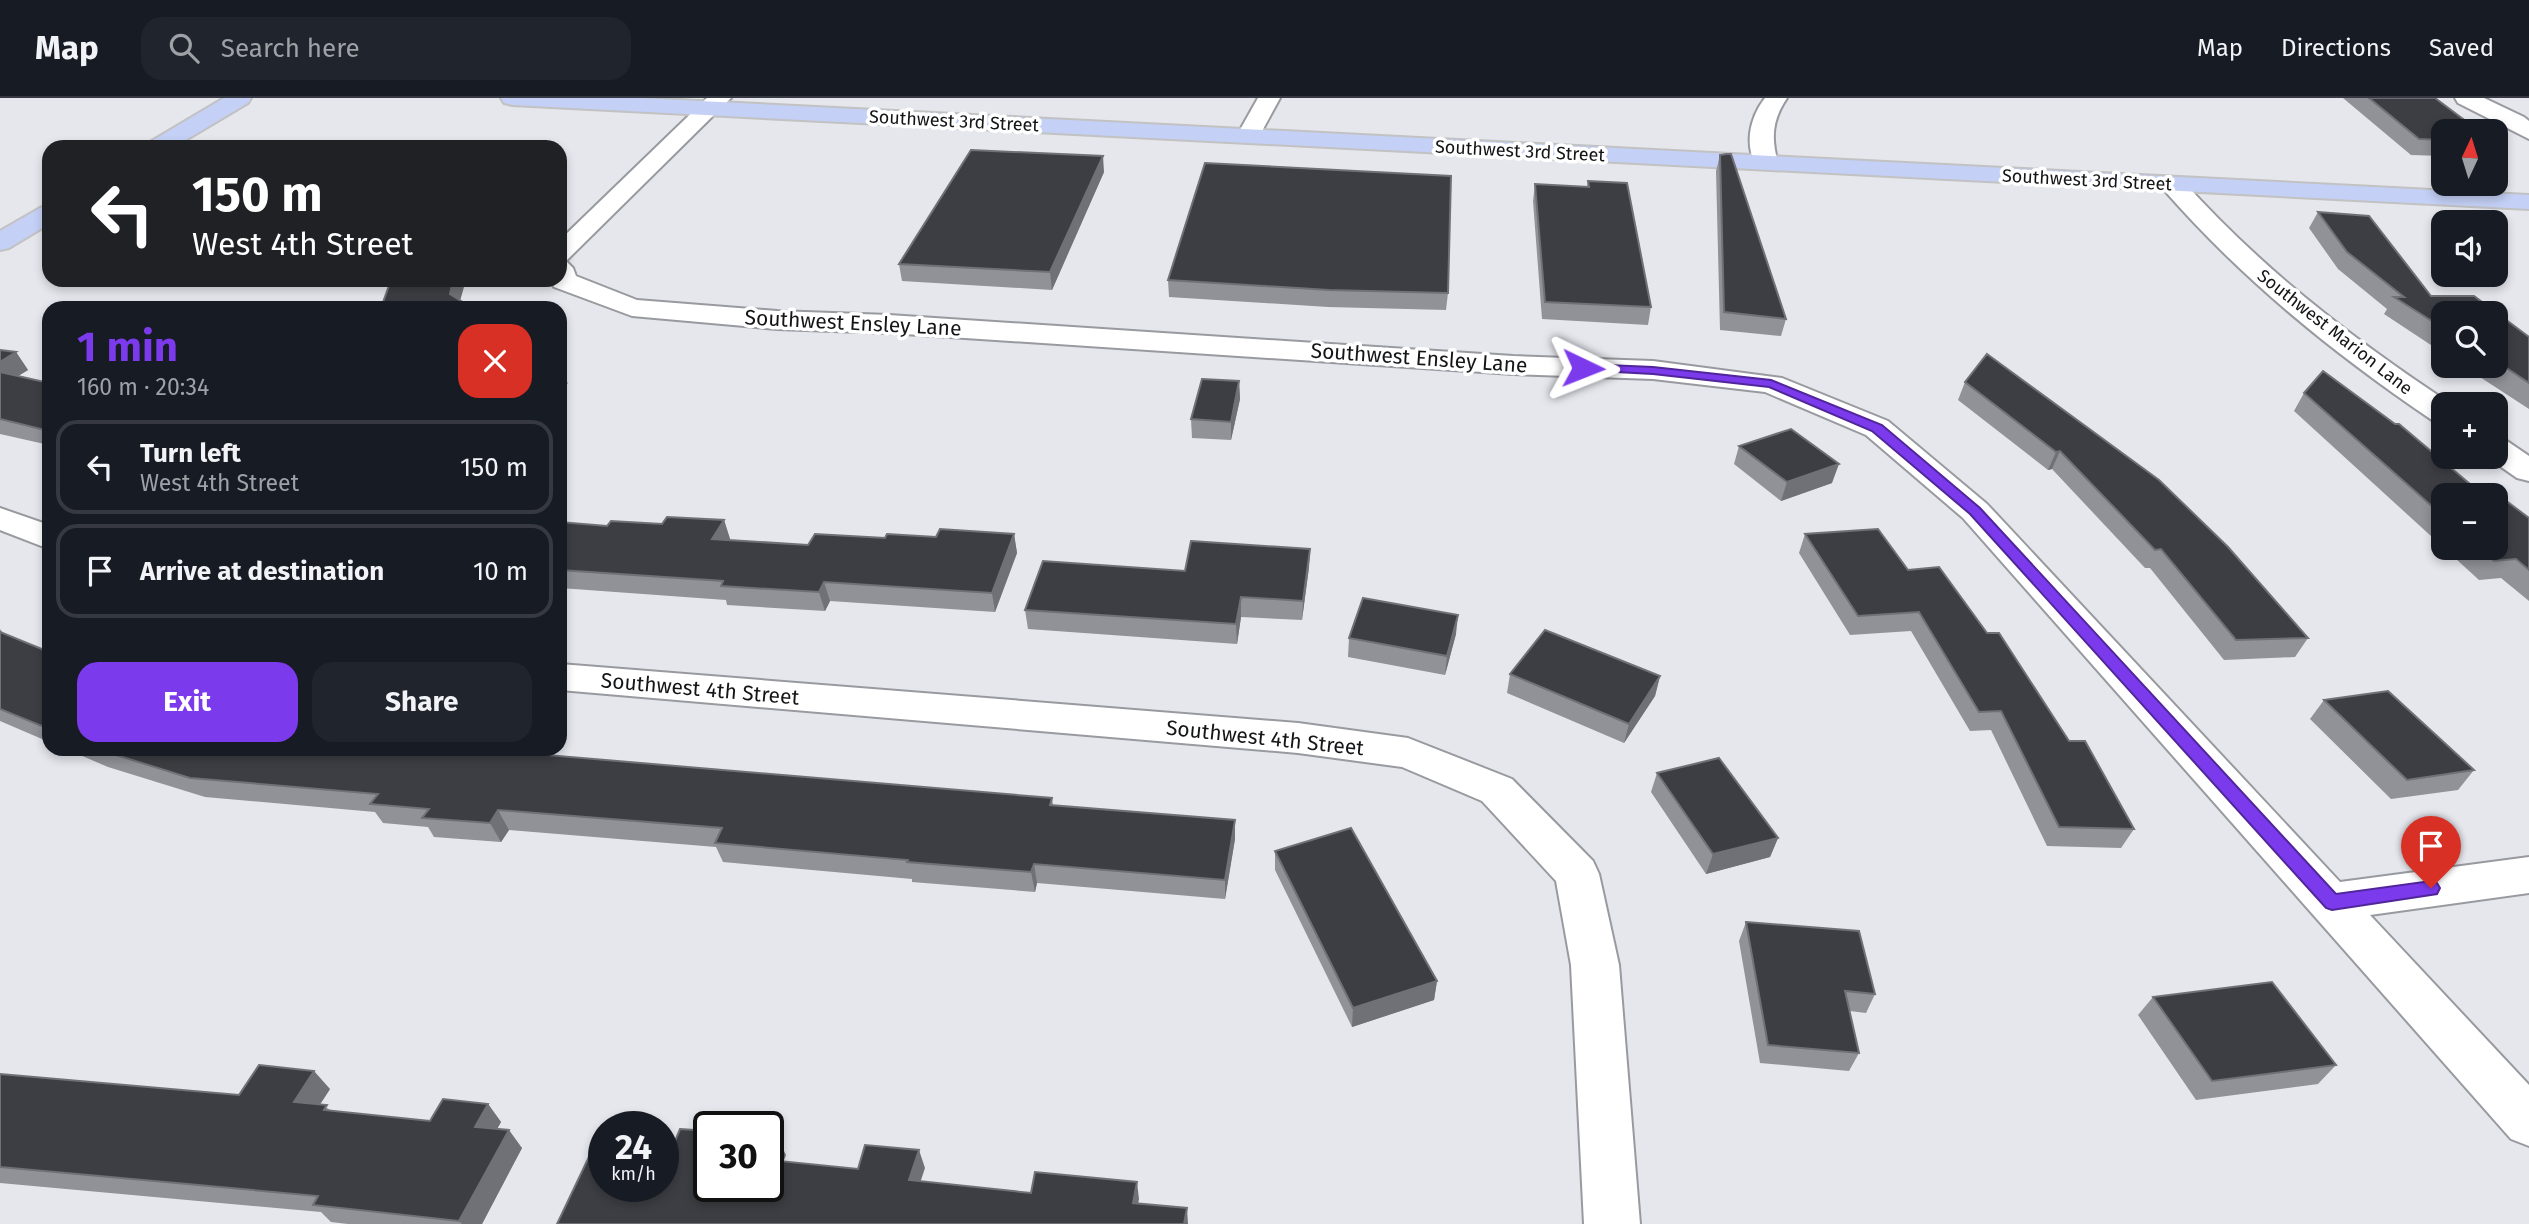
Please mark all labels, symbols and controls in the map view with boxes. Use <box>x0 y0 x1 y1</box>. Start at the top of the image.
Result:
search box <box>141 17 631 80</box>
text: Map <box>35 28 99 68</box>
icon: search <box>165 29 203 67</box>
text: Search here <box>221 33 360 64</box>
text: Map <box>2197 34 2243 62</box>
text: Directions <box>2281 34 2391 62</box>
text: Saved <box>2429 34 2494 62</box>
street label: Southwest 3rd Street <box>869 106 1040 136</box>
north arrow <box>2431 119 2508 196</box>
map controls <box>2431 119 2508 560</box>
street label: Southwest 3rd Street <box>1435 136 1606 166</box>
text: 150 m <box>192 165 323 224</box>
street label: Southwest 3rd Street <box>2002 165 2173 195</box>
icon: left <box>77 168 168 259</box>
button: sound <box>2431 210 2508 287</box>
text: West 4th Street <box>192 225 413 263</box>
street label: Southwest Marion Lane <box>2253 265 2417 399</box>
button: search <box>2431 301 2508 378</box>
street label: Southwest Ensley Lane <box>744 304 962 342</box>
text: 1 min <box>77 322 178 372</box>
button: close <box>458 324 532 398</box>
position arrow <box>1546 331 1620 405</box>
street label: Southwest Ensley Lane <box>1310 337 1528 379</box>
text: 160 m · 20:34 <box>77 373 209 401</box>
button: + <box>2431 392 2508 469</box>
text: Turn left <box>140 438 241 469</box>
icon: left <box>81 448 119 486</box>
text: 150 m <box>460 452 528 483</box>
text: West 4th Street <box>140 469 299 497</box>
button: − <box>2431 483 2508 560</box>
icon: arrive <box>81 552 119 590</box>
text: Arrive at destination <box>140 556 384 587</box>
text: 10 m <box>473 556 528 587</box>
button: Exit <box>77 662 298 742</box>
button: Share <box>312 662 532 742</box>
street label: Southwest 4th Street <box>600 667 801 711</box>
street label: Southwest 4th Street <box>1165 715 1366 761</box>
pin <box>2401 816 2461 888</box>
icon: arrive <box>2412 827 2450 865</box>
speed limit sign: 30 <box>693 1111 784 1202</box>
text: 24 <box>615 1126 652 1168</box>
text: km/h <box>611 1163 656 1185</box>

